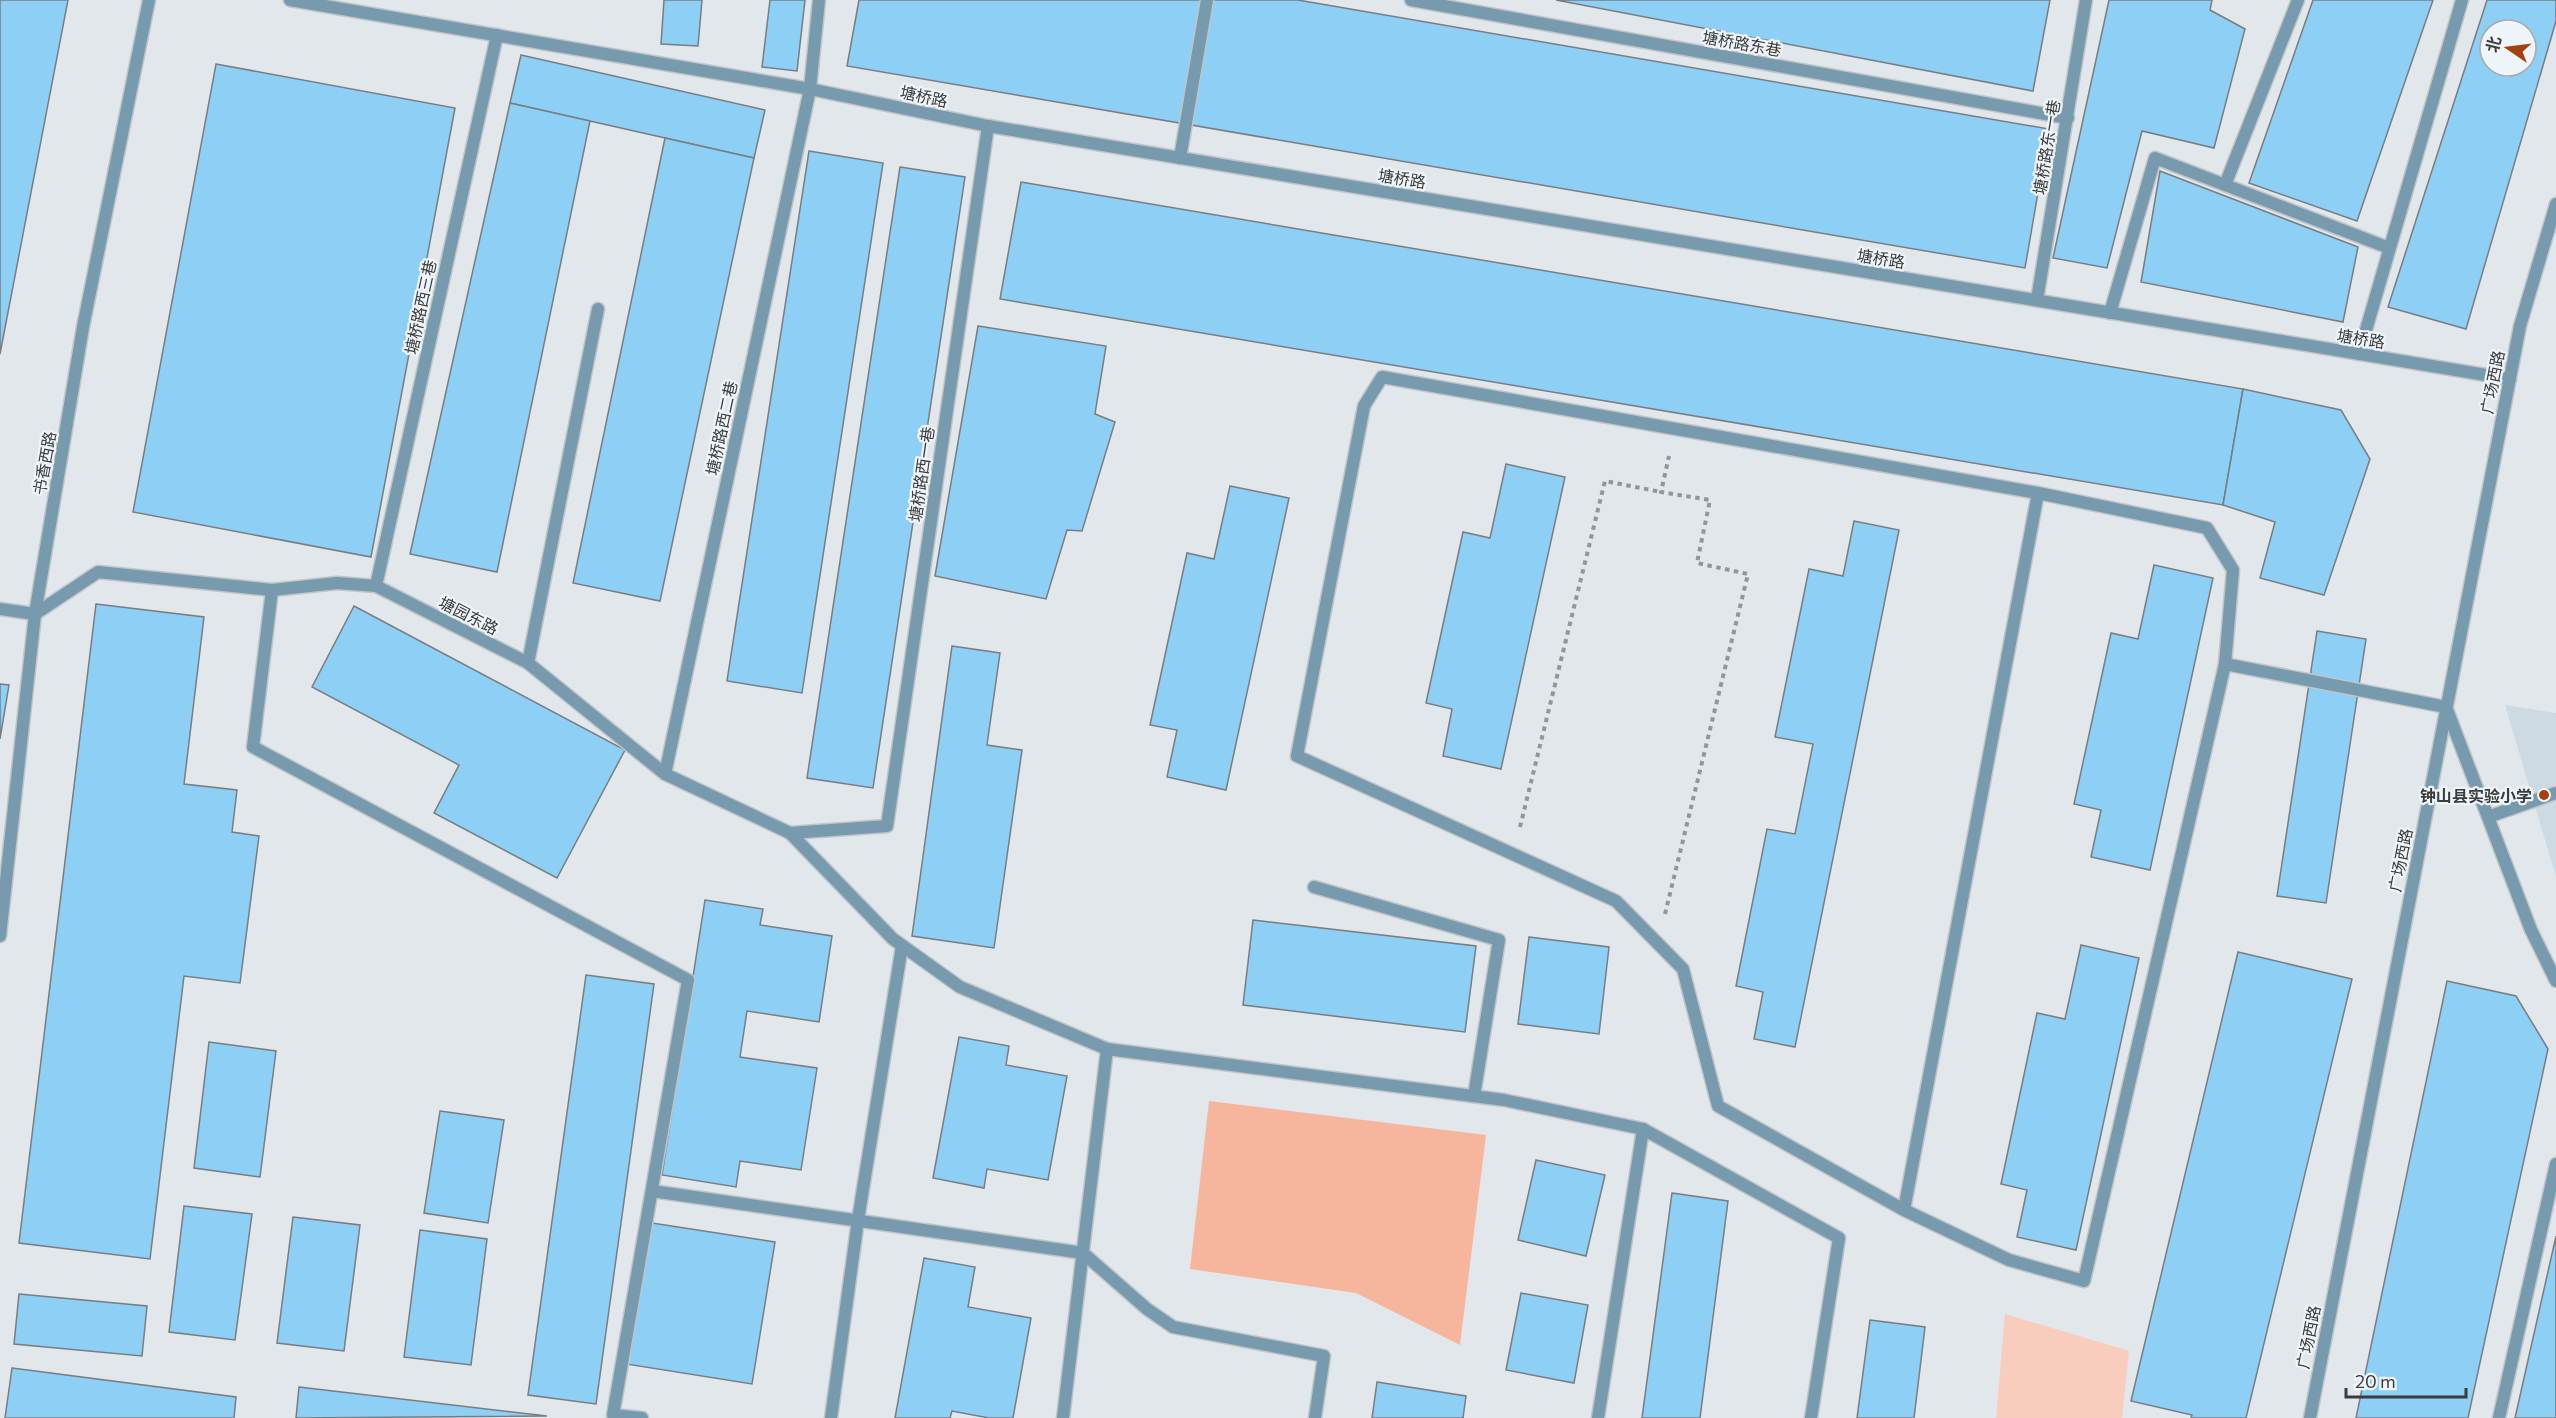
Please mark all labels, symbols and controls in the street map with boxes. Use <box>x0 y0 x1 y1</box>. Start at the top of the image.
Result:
north arrow <box>2478 18 2538 78</box>
street label: 塘桥路东巷 <box>1701 27 1783 59</box>
text: 北 <box>2482 34 2504 54</box>
street label: 塘桥路 <box>899 82 949 110</box>
street label: 塘桥路东一巷 <box>2029 98 2063 196</box>
street label: 塘桥路 <box>1377 165 1427 191</box>
street label: 塘桥路 <box>1856 245 1906 271</box>
street label: 塘桥路西三巷 <box>401 258 439 356</box>
street label: 塘桥路 <box>2336 325 2386 351</box>
street label: 广场西路 <box>2477 349 2507 415</box>
street label: 塘桥路西二巷 <box>702 379 740 477</box>
street label: 塘桥路西一巷 <box>905 425 937 523</box>
street label: 书香西路 <box>29 430 59 496</box>
street label: 塘园东路 <box>436 592 502 638</box>
place label: 钟山县实验小学 <box>2420 786 2532 805</box>
marker: 钟山县实验小学 <box>2537 788 2551 802</box>
street label: 广场西路 <box>2385 827 2415 893</box>
street label: 广场西路 <box>2293 1304 2323 1370</box>
scale bar <box>2346 1361 2466 1399</box>
text: 20 m <box>2355 1370 2396 1392</box>

